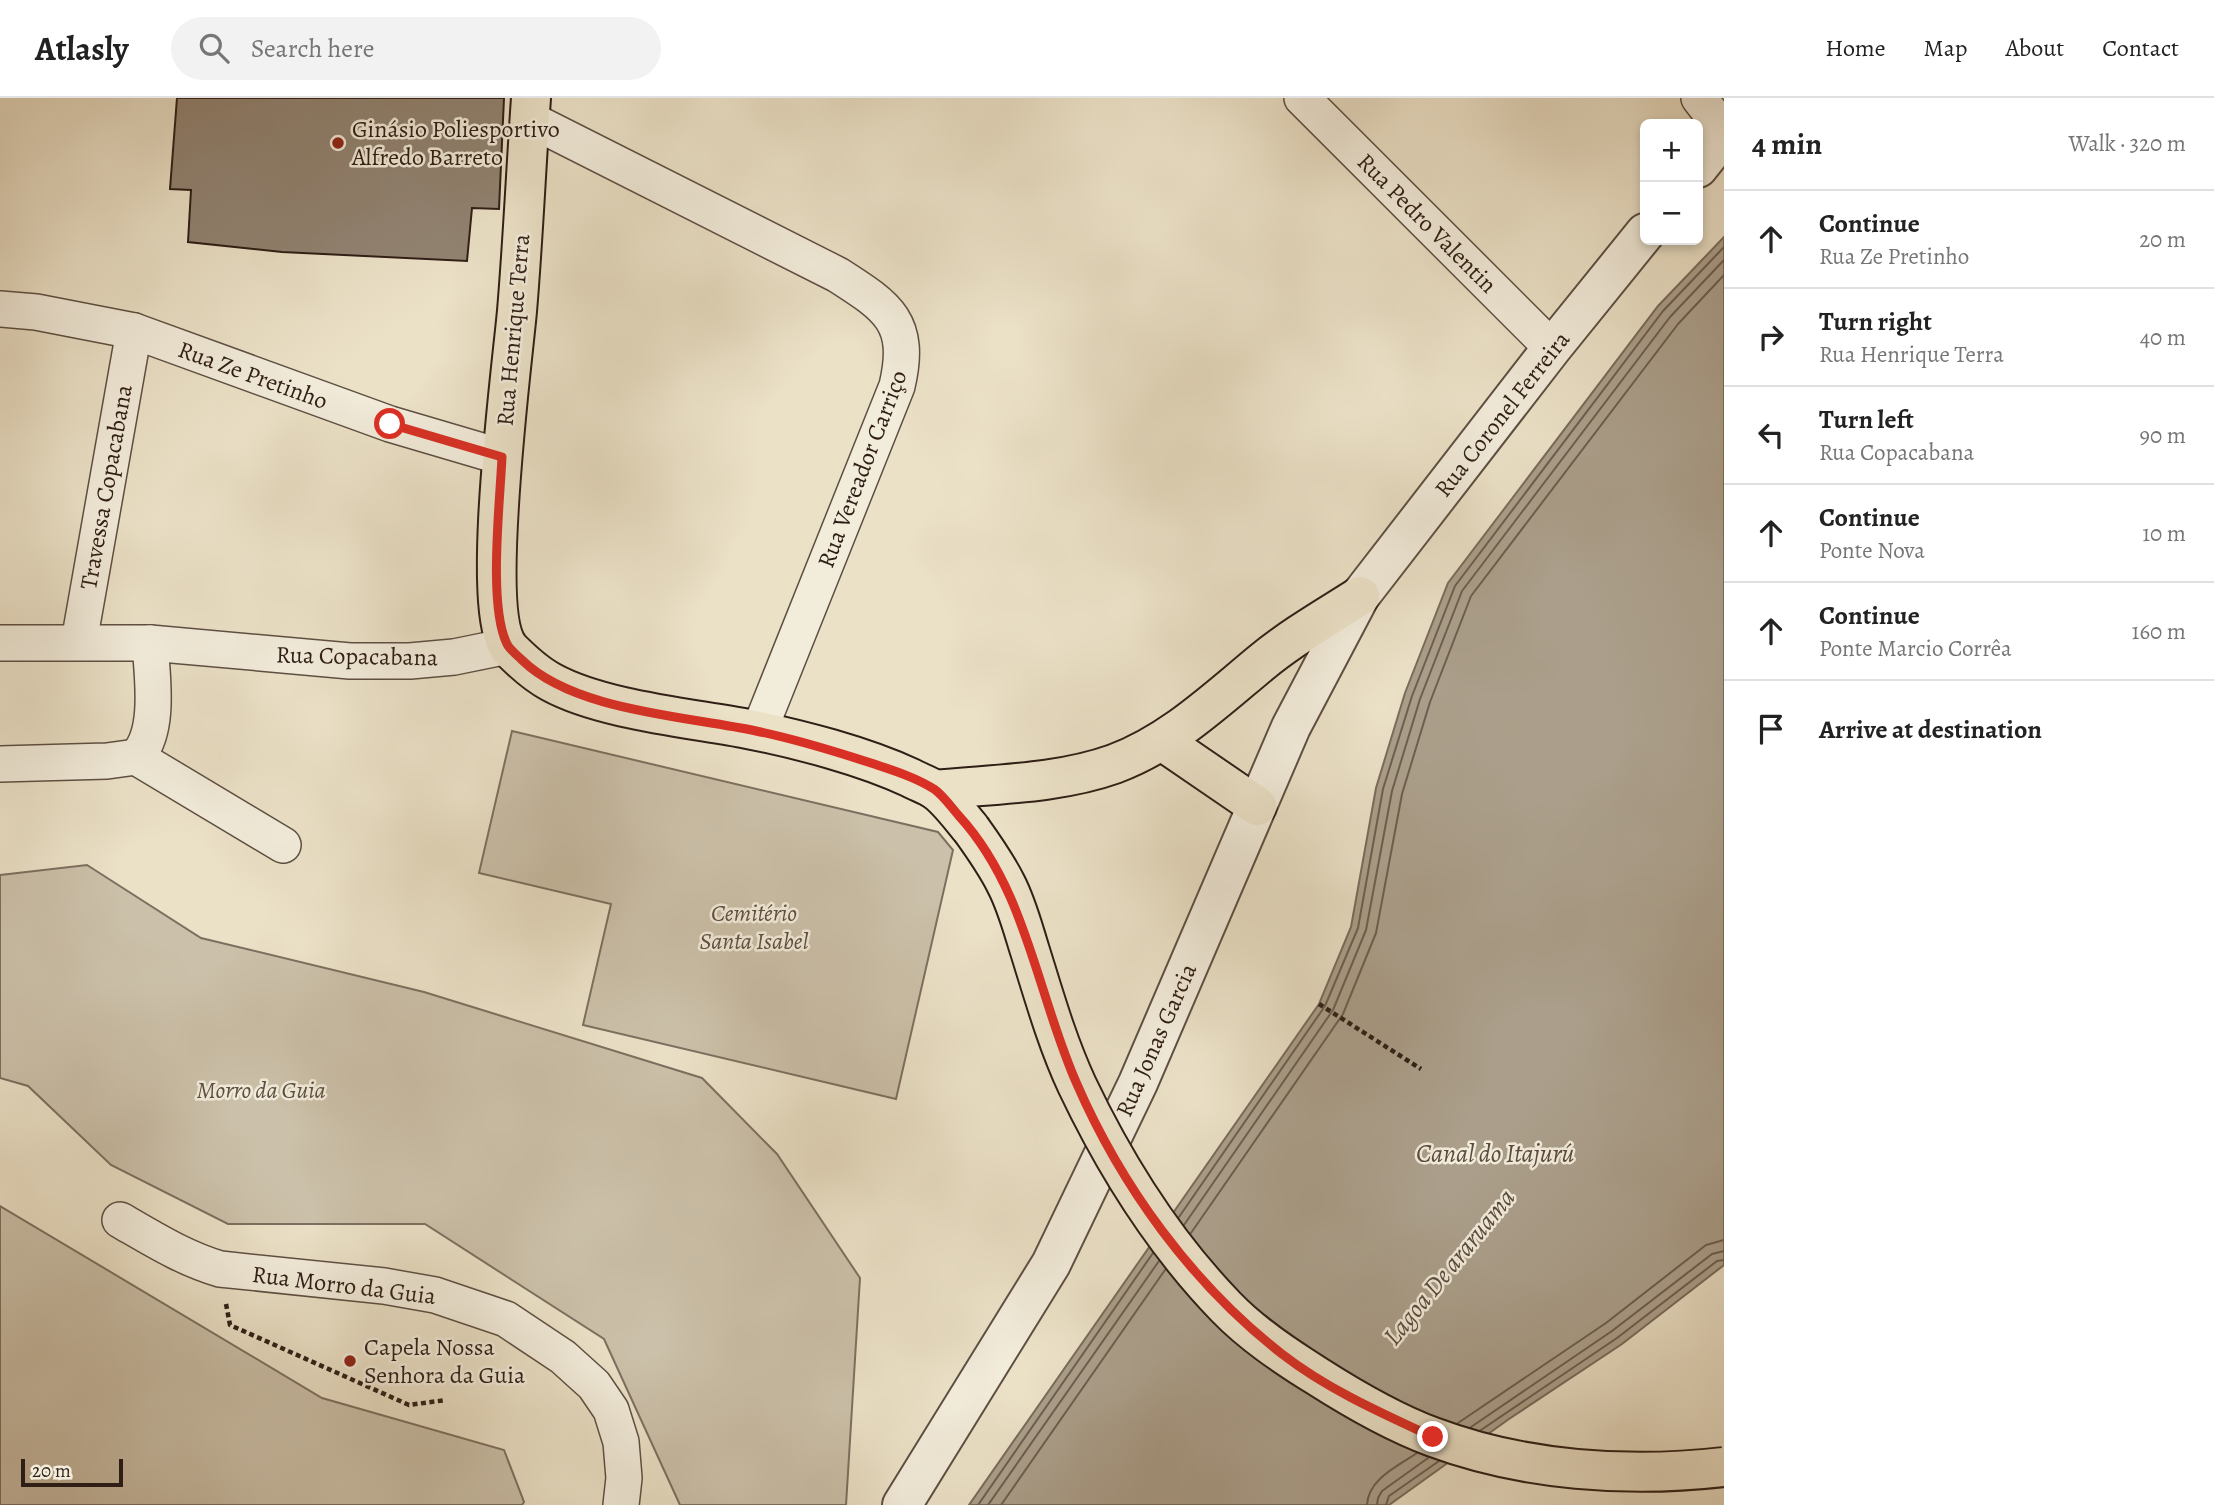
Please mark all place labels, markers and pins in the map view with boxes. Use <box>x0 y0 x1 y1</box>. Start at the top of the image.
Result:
place label: Ginásio Poliesportivo Alfredo Barreto <box>351 113 560 173</box>
marker: Ginásio Poliesportivo Alfredo Barreto <box>330 135 346 151</box>
place label: Capela Nossa Senhora da Guia <box>364 1331 526 1391</box>
marker: Capela Nossa Senhora da Guia <box>342 1353 358 1369</box>

